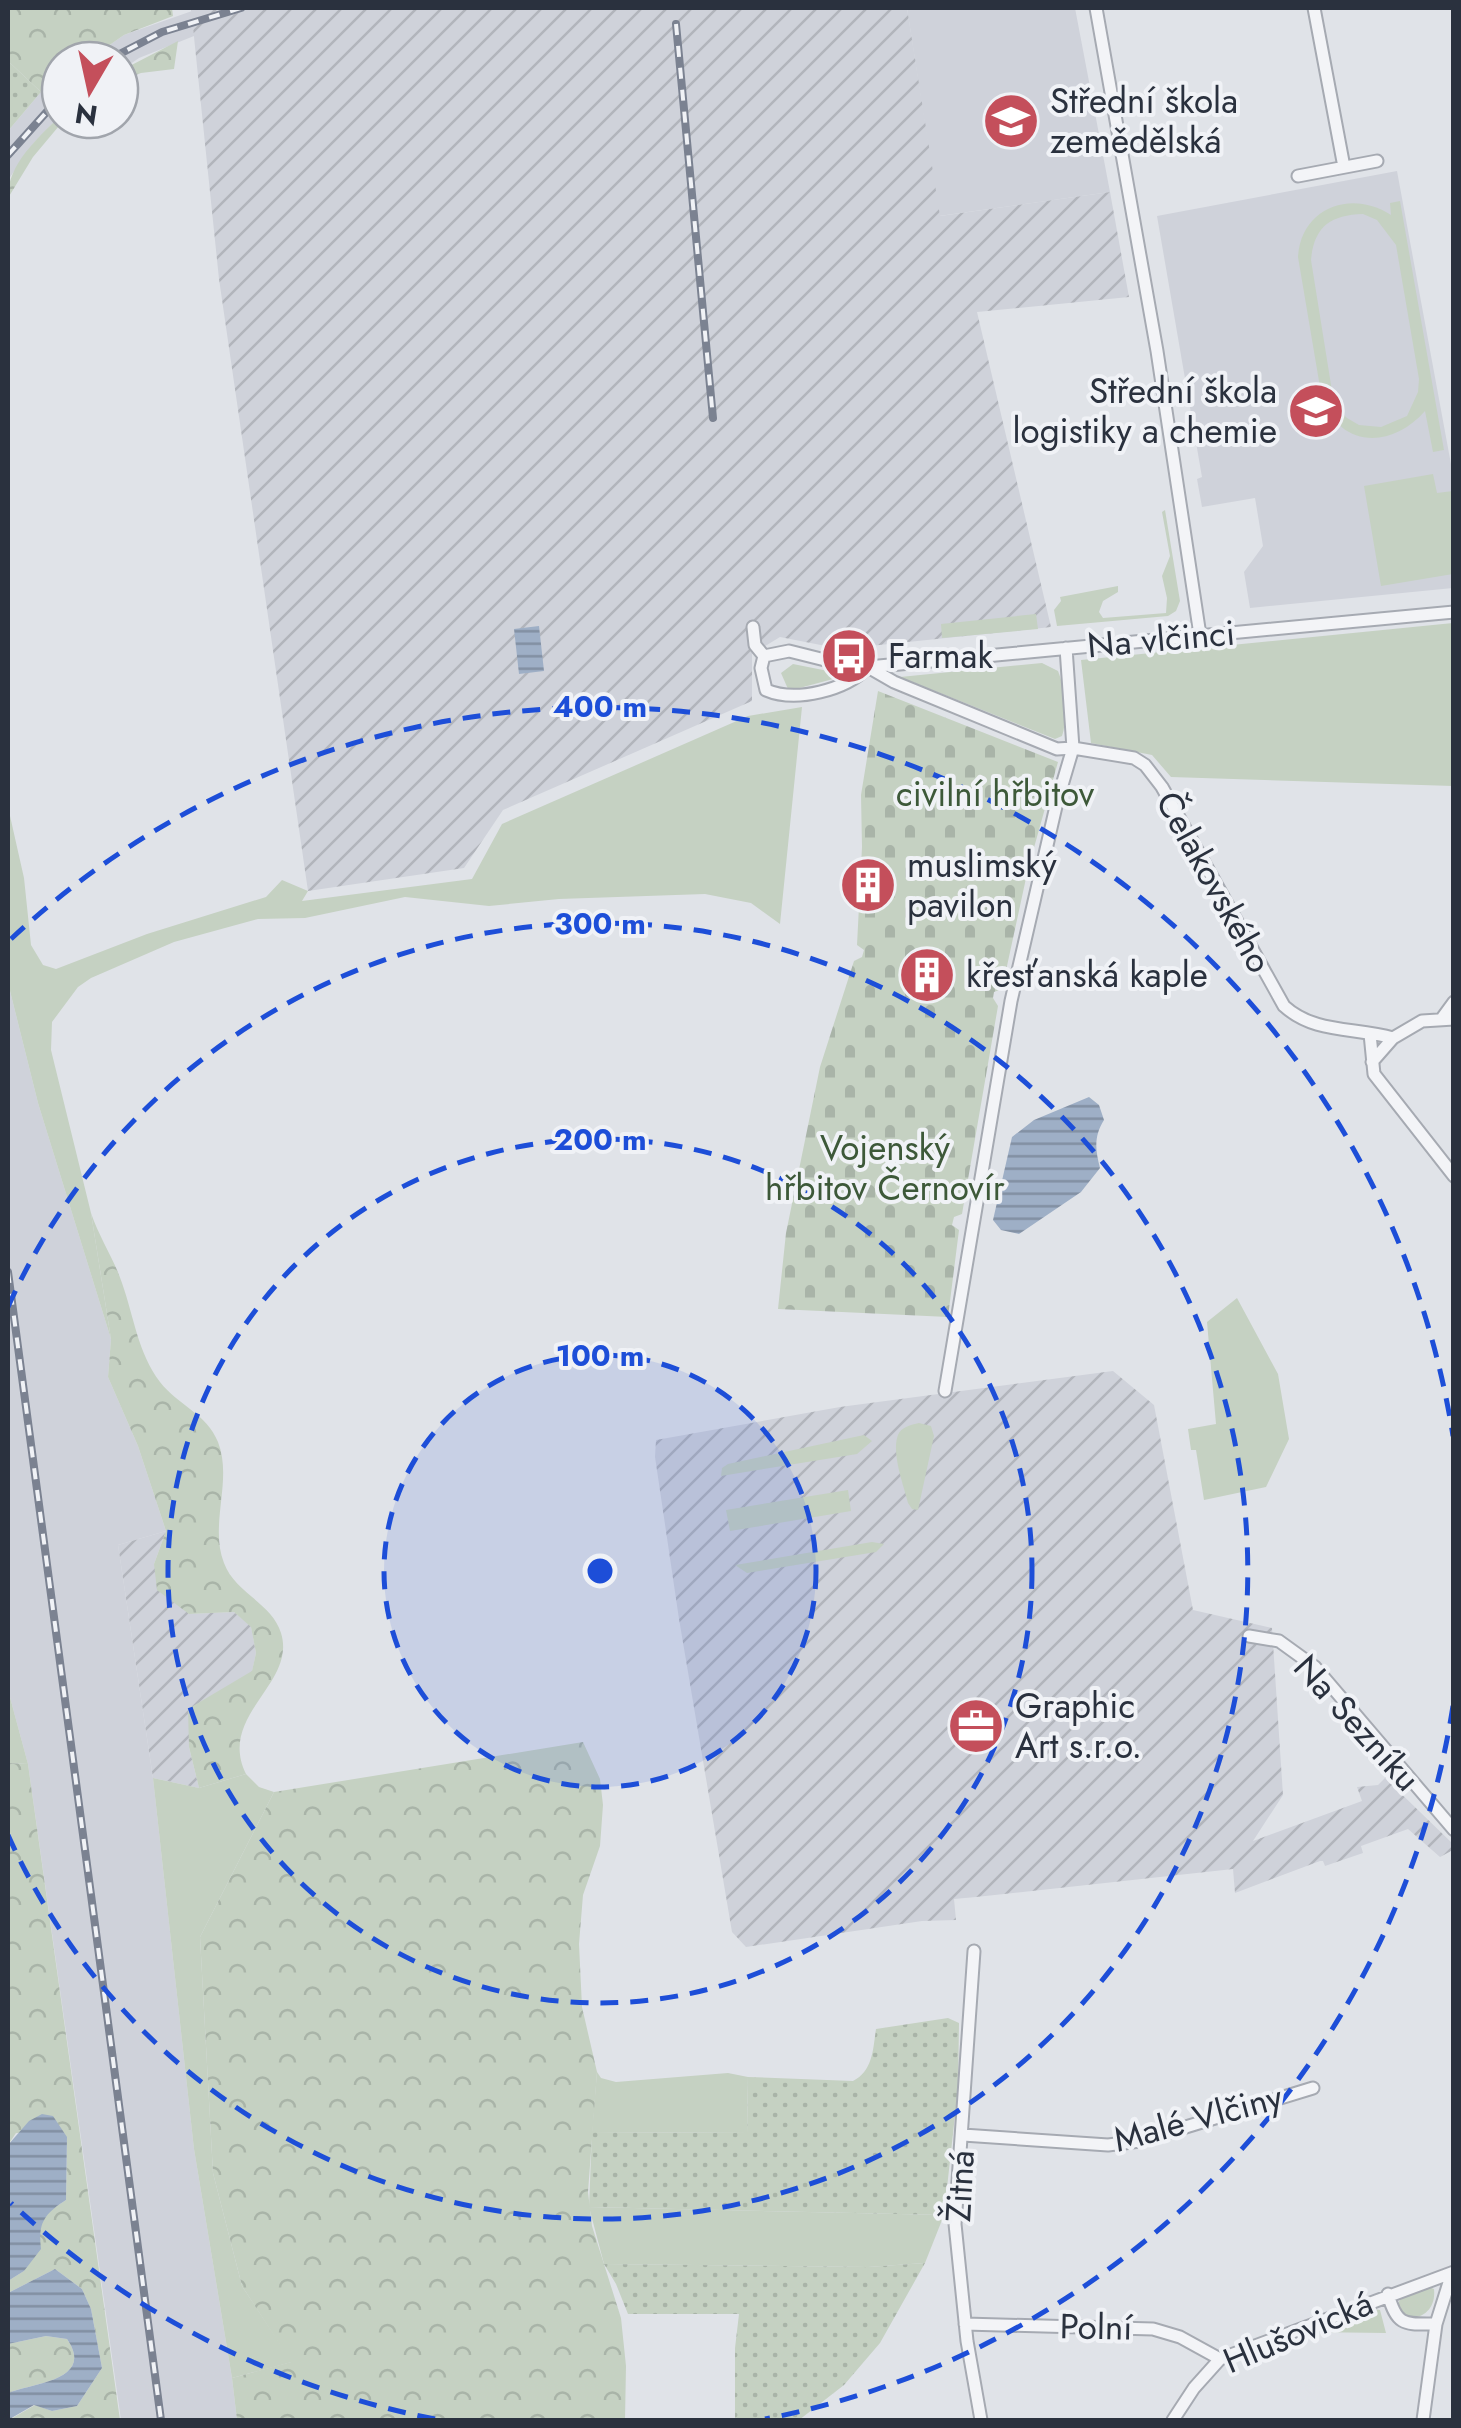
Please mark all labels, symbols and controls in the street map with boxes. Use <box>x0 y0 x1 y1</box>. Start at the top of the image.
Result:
north arrow <box>40 40 140 140</box>
place label: Střední škola zemědělská <box>1050 76 1238 166</box>
school or university icon: Střední škola zemědělská <box>981 91 1041 151</box>
text: N <box>72 92 100 136</box>
place label: Střední škola logistiky a chemie <box>1012 366 1277 456</box>
school or university icon: Střední škola logistiky a chemie <box>1286 381 1346 441</box>
street label: Na vlčinci <box>1085 608 1237 670</box>
bus stop icon: Farmak <box>819 626 879 686</box>
place label: Farmak <box>888 631 993 681</box>
text: 400 m <box>553 685 647 728</box>
park label: civilní hřbitov <box>896 769 1095 819</box>
street label: Čelakovského <box>1144 782 1284 982</box>
place label: muslimský pavilon <box>907 840 1057 930</box>
building icon: muslimský pavilon <box>838 855 898 915</box>
text: 300 m <box>554 902 646 945</box>
building icon: křesťanská kaple <box>897 945 957 1005</box>
place label: křesťanská kaple <box>966 950 1208 1000</box>
text: 200 m <box>554 1118 647 1161</box>
park label: Vojenský hřbitov Černovír <box>765 1123 1005 1213</box>
text: 100 m <box>556 1334 644 1377</box>
centre of rings <box>582 1553 618 1589</box>
street label: Na Sezníku <box>1282 1644 1432 1802</box>
place label: Graphic Art s.r.o. <box>1015 1681 1142 1771</box>
office icon: Graphic Art s.r.o. <box>946 1696 1006 1756</box>
street label: Malé Vlčiny <box>1108 2071 1288 2164</box>
street label: Žitná <box>933 2149 987 2223</box>
street label: Hlušovická <box>1216 2278 1380 2386</box>
street label: Polní <box>1059 2301 1135 2353</box>

